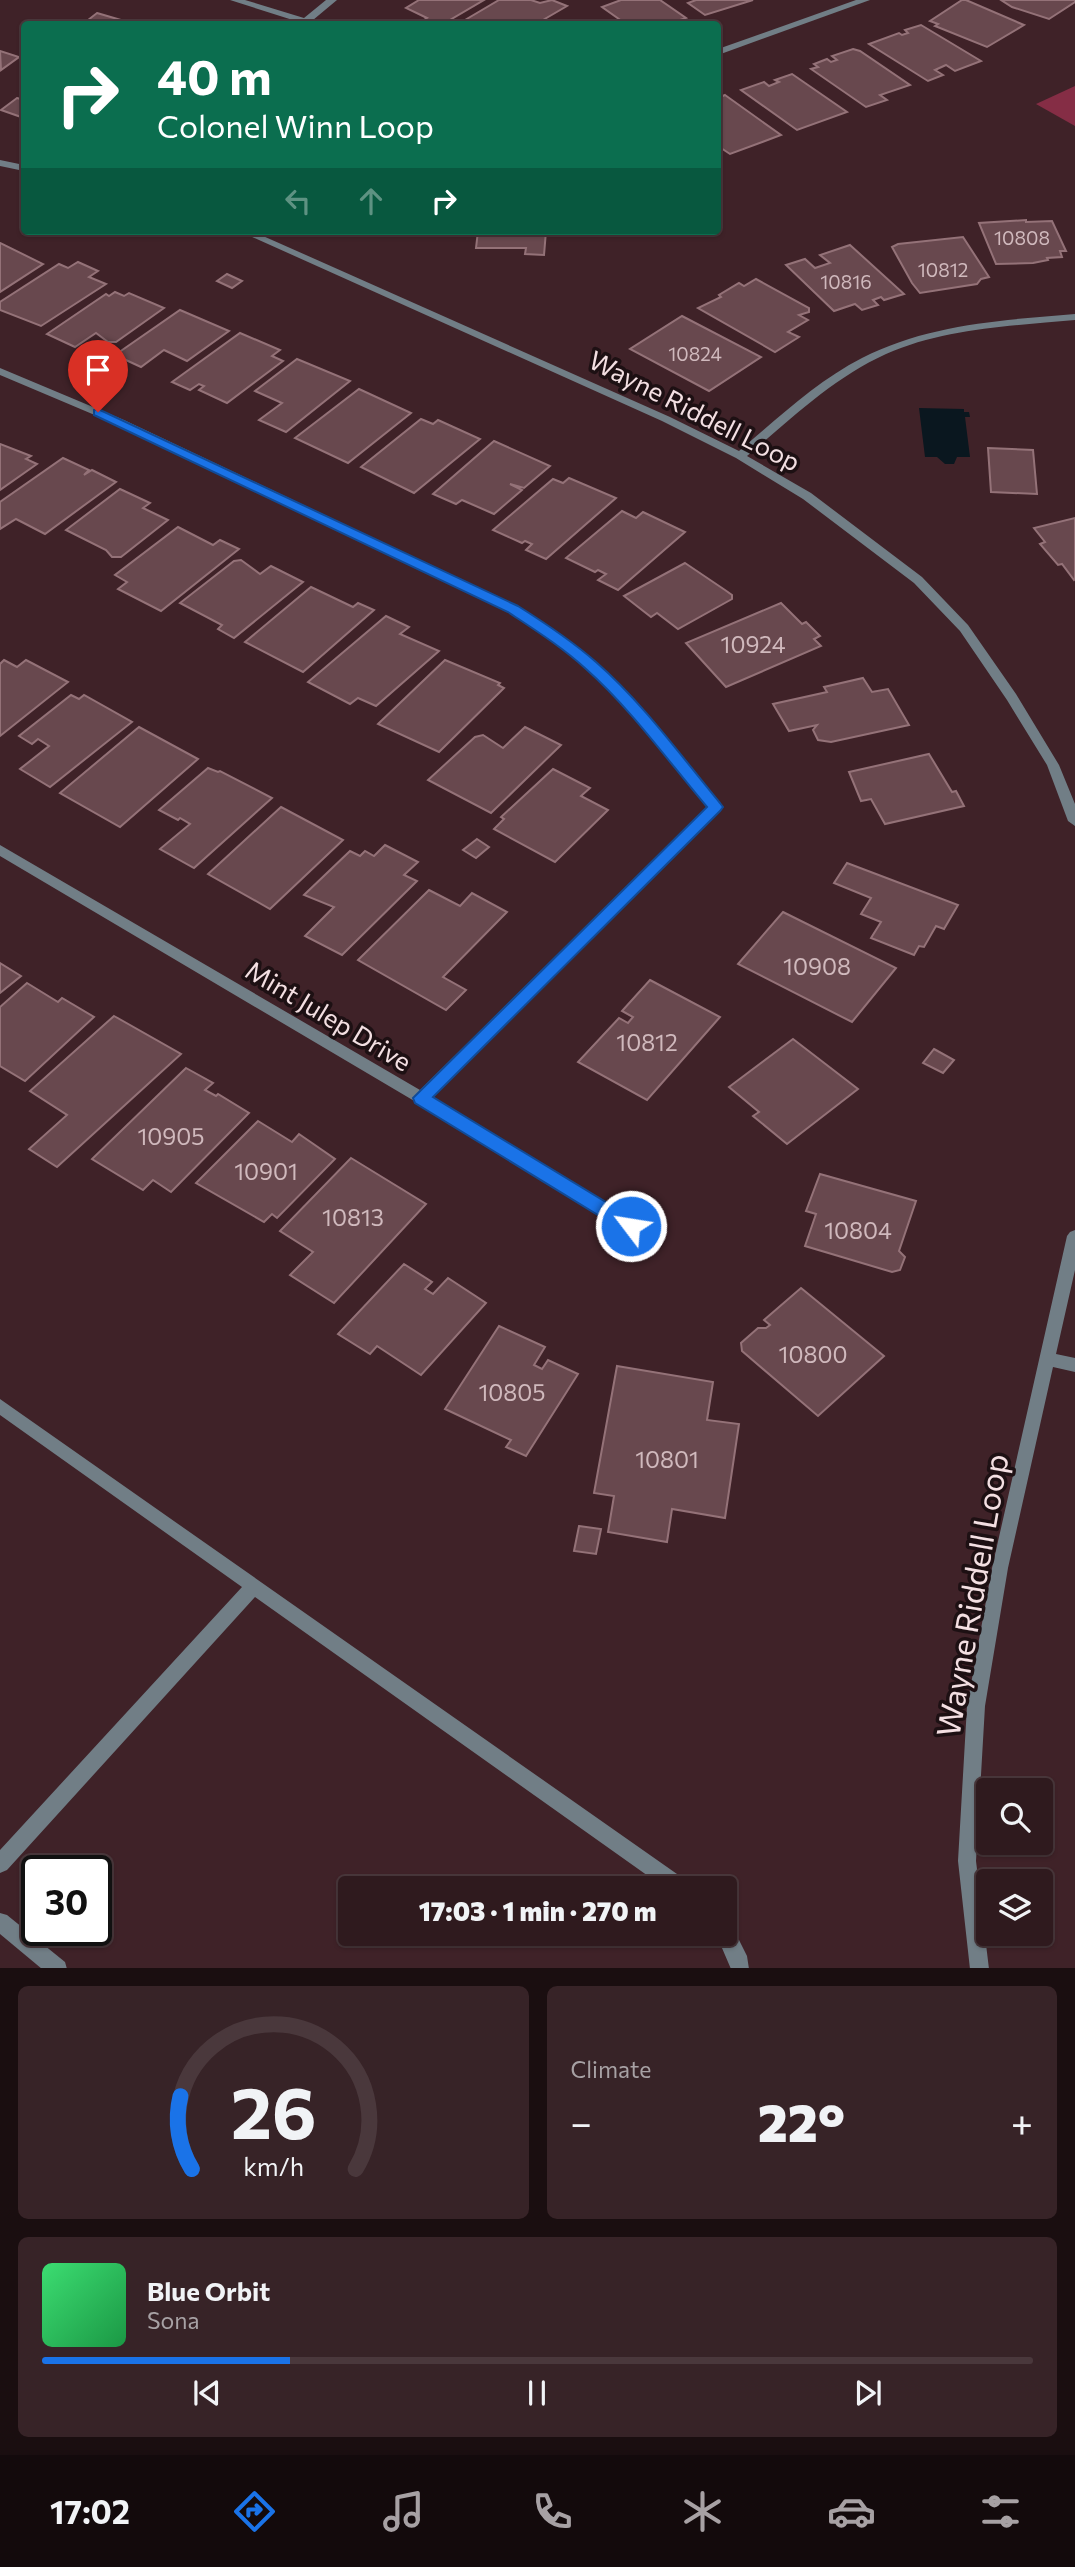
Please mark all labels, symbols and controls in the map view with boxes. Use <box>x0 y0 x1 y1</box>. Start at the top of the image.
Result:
text: 40 m <box>157 45 272 105</box>
icon: right <box>42 49 133 140</box>
text: Colonel Winn Loop <box>157 105 434 145</box>
icon: left <box>279 182 317 220</box>
icon: ahead <box>352 182 390 220</box>
icon: right <box>425 182 463 220</box>
house number: 10808 <box>994 226 1050 249</box>
house number: 10812 <box>918 258 968 281</box>
house number: 10816 <box>820 270 872 293</box>
pin <box>68 340 128 412</box>
house number: 10824 <box>668 342 722 365</box>
street label: Wayne Riddell Loop <box>584 343 806 477</box>
icon: arrive <box>79 351 117 389</box>
house number: 10924 <box>721 630 786 658</box>
house number: 10908 <box>783 952 851 980</box>
street label: Mint Julep Drive <box>241 953 417 1077</box>
house number: 10812 <box>616 1028 678 1056</box>
house number: 10905 <box>137 1122 205 1150</box>
house number: 10901 <box>234 1157 298 1185</box>
position arrow <box>594 1189 668 1263</box>
house number: 10813 <box>322 1203 384 1231</box>
house number: 10804 <box>824 1216 892 1244</box>
house number: 10800 <box>779 1340 847 1368</box>
house number: 10805 <box>478 1378 546 1406</box>
house number: 10801 <box>635 1445 699 1473</box>
street label: Wayne Riddell Loop <box>926 1450 1016 1740</box>
map controls <box>976 1778 1053 1946</box>
button: search <box>976 1778 1053 1855</box>
speed limit sign: 30 <box>21 1855 112 1946</box>
button: layers <box>976 1869 1053 1946</box>
text: 17:03 · 1 min · 270 m <box>419 1895 656 1926</box>
text: Climate <box>571 2055 652 2083</box>
text: 26 <box>230 2065 316 2154</box>
text: 22° <box>758 2089 845 2153</box>
text: − <box>571 2098 592 2145</box>
text: + <box>1011 2098 1033 2145</box>
text: km/h <box>243 2150 304 2180</box>
text: Blue Orbit <box>147 2275 270 2306</box>
text: Sona <box>147 2306 199 2334</box>
icon: previous <box>188 2374 226 2412</box>
icon: pause <box>518 2374 556 2412</box>
icon: next <box>849 2374 887 2412</box>
icon: directions <box>230 2487 279 2536</box>
icon: music <box>379 2487 428 2536</box>
icon: phone <box>528 2487 577 2536</box>
icon: climate <box>678 2487 727 2536</box>
icon: car <box>827 2487 876 2536</box>
icon: filters <box>976 2487 1025 2536</box>
text: 17:02 <box>50 2491 130 2531</box>

